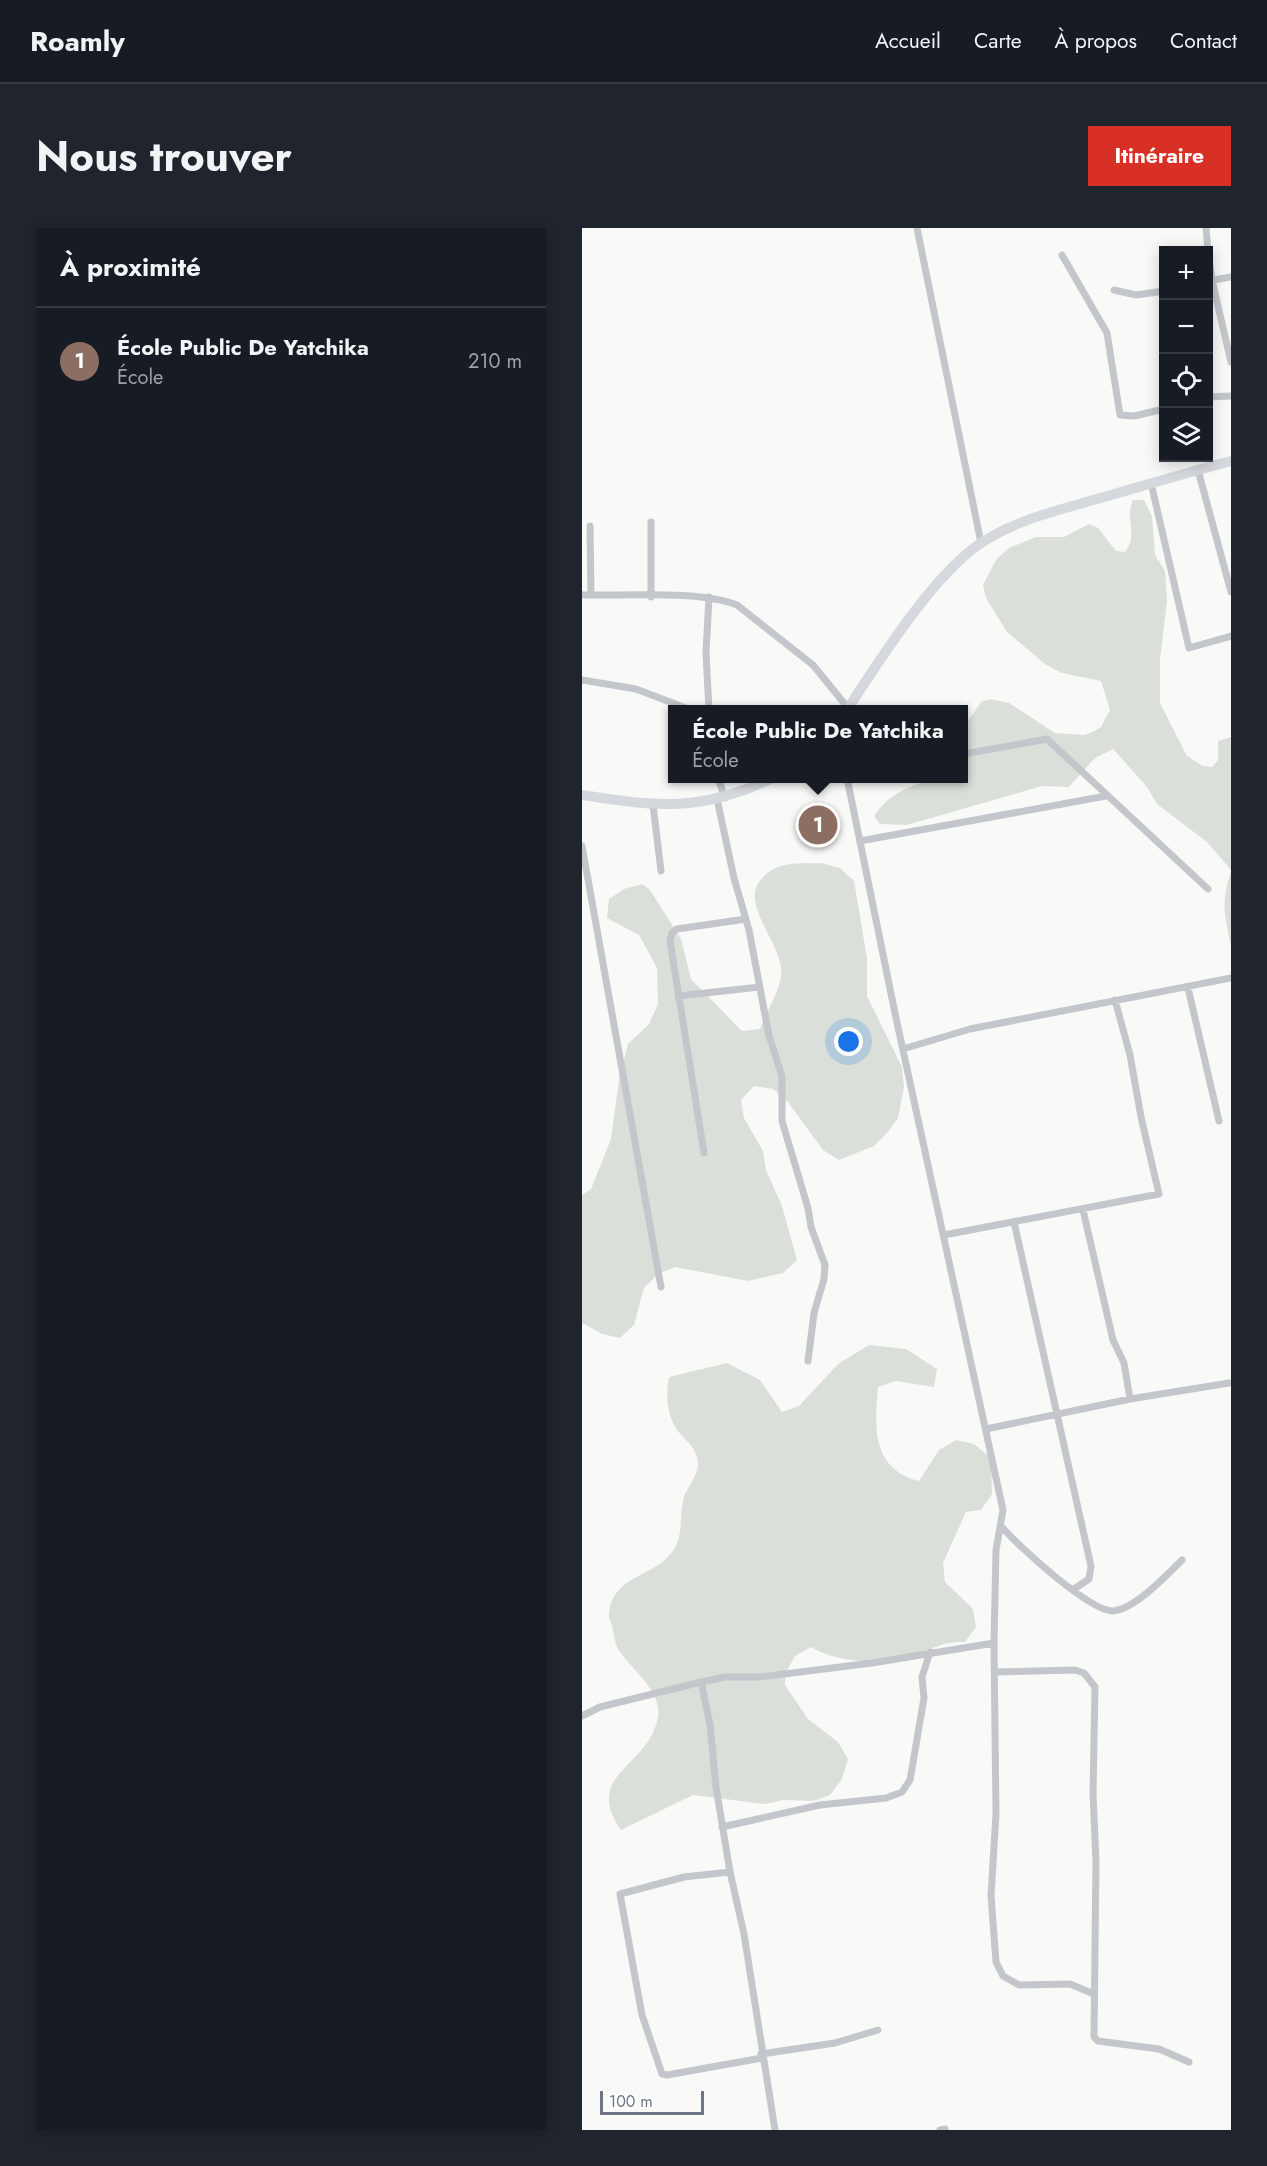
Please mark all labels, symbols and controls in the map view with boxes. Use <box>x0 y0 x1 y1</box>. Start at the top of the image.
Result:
text: Roamly <box>30 21 125 62</box>
text: Accueil <box>875 26 941 56</box>
text: Carte <box>974 26 1022 56</box>
text: À propos <box>1055 26 1137 56</box>
text: Contact <box>1170 26 1237 56</box>
text: Nous trouver <box>36 126 292 187</box>
button: Itinéraire <box>1088 126 1231 186</box>
map controls <box>1159 246 1213 462</box>
button: + <box>1159 246 1213 300</box>
text: À proximité <box>60 248 201 286</box>
button: − <box>1159 300 1213 354</box>
text: École Public De Yatchika <box>117 331 369 363</box>
text: 1 <box>74 347 85 376</box>
text: 210 m <box>468 347 522 376</box>
button: locate <box>1159 354 1213 408</box>
text: École <box>117 363 163 392</box>
button: layers <box>1159 408 1213 462</box>
popup <box>668 705 968 783</box>
text: École Public De Yatchika <box>692 714 944 746</box>
text: École <box>692 746 739 775</box>
pin: 1 <box>798 802 838 848</box>
your location <box>834 1027 863 1056</box>
scale bar <box>600 2088 704 2116</box>
text: 100 m <box>609 2090 653 2113</box>

